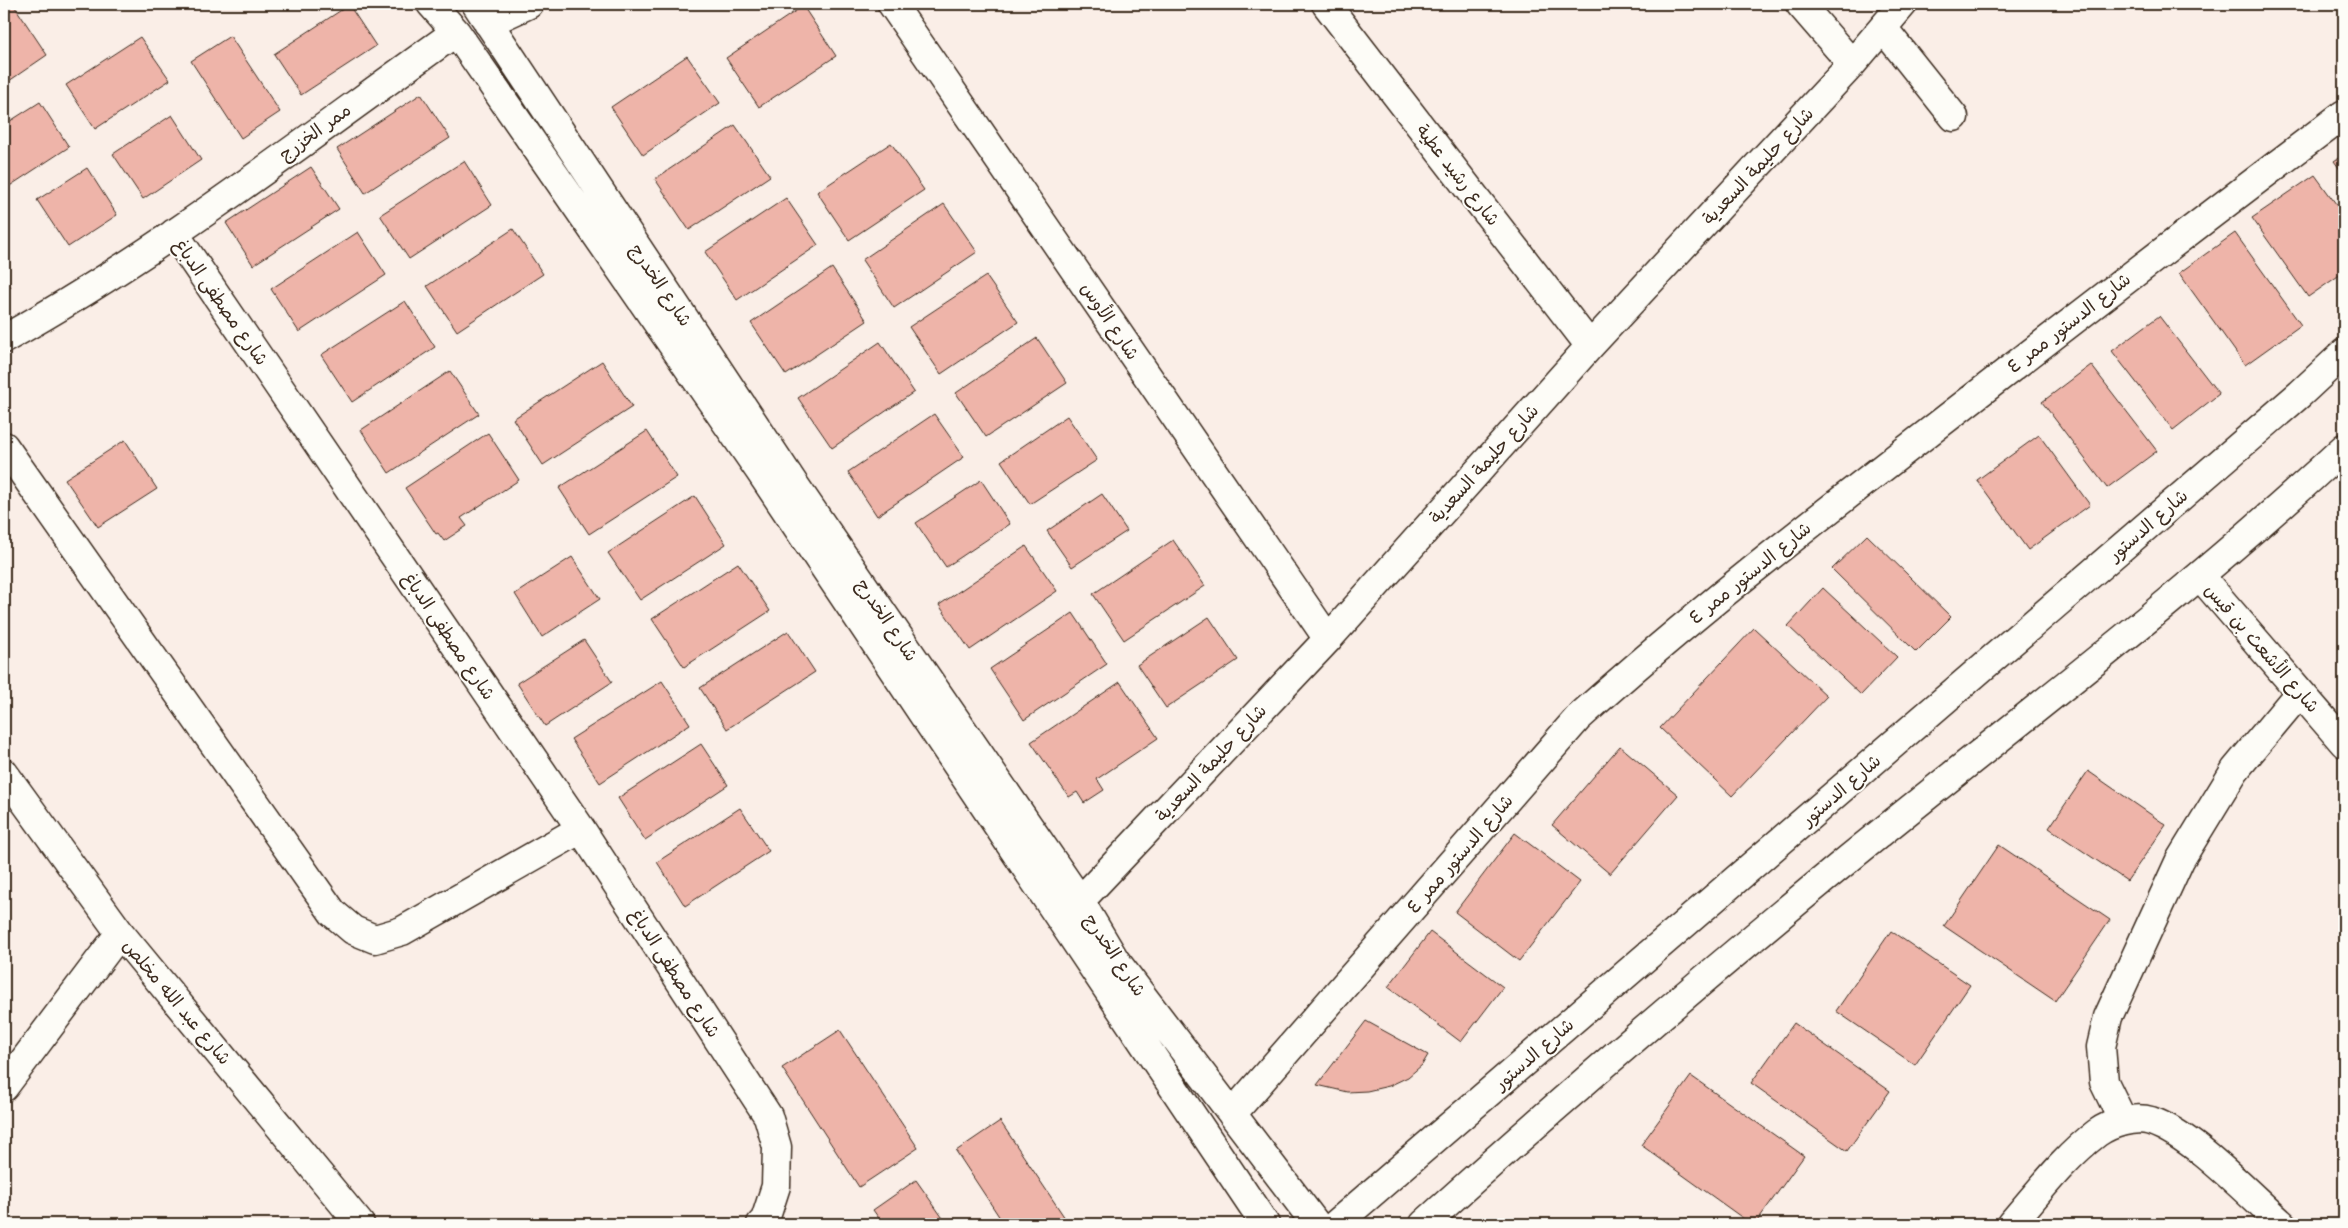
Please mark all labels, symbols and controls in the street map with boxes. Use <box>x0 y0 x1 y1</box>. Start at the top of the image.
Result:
street label: ممر الخزرج <box>275 99 356 166</box>
street label: شارع حليمة السعدية <box>1699 103 1819 230</box>
street label: شارع رشيد عطية <box>1411 120 1504 231</box>
street label: شارع مصطفى الدباغ <box>168 235 272 370</box>
street label: شارع الخدرج <box>624 240 696 331</box>
street label: شارع الدستور ممر ٤ <box>2003 269 2136 379</box>
street label: شارع الأوس <box>1075 277 1145 365</box>
street label: شارع حليمة السعدية <box>1425 401 1544 529</box>
street label: شارع الدستور <box>2103 485 2193 568</box>
street label: شارع الدستور ممر ٤ <box>1685 518 1816 630</box>
street label: شارع مصطفى الدباغ <box>397 568 499 705</box>
street label: شارع الخدرج <box>850 575 922 666</box>
street label: شارع الأشعث بن قيس <box>2199 578 2325 718</box>
street label: شارع حليمة السعدية <box>1152 700 1272 827</box>
street label: شارع الدستور <box>1796 750 1886 833</box>
street label: شارع الدستور ممر ٤ <box>1403 791 1518 919</box>
street label: شارع مصطفى الدباغ <box>624 905 724 1042</box>
street label: شارع الخدرج <box>1078 910 1150 1001</box>
street label: شارع عبد الله مخلص <box>117 936 235 1070</box>
street label: شارع الدستور <box>1489 1014 1579 1097</box>

